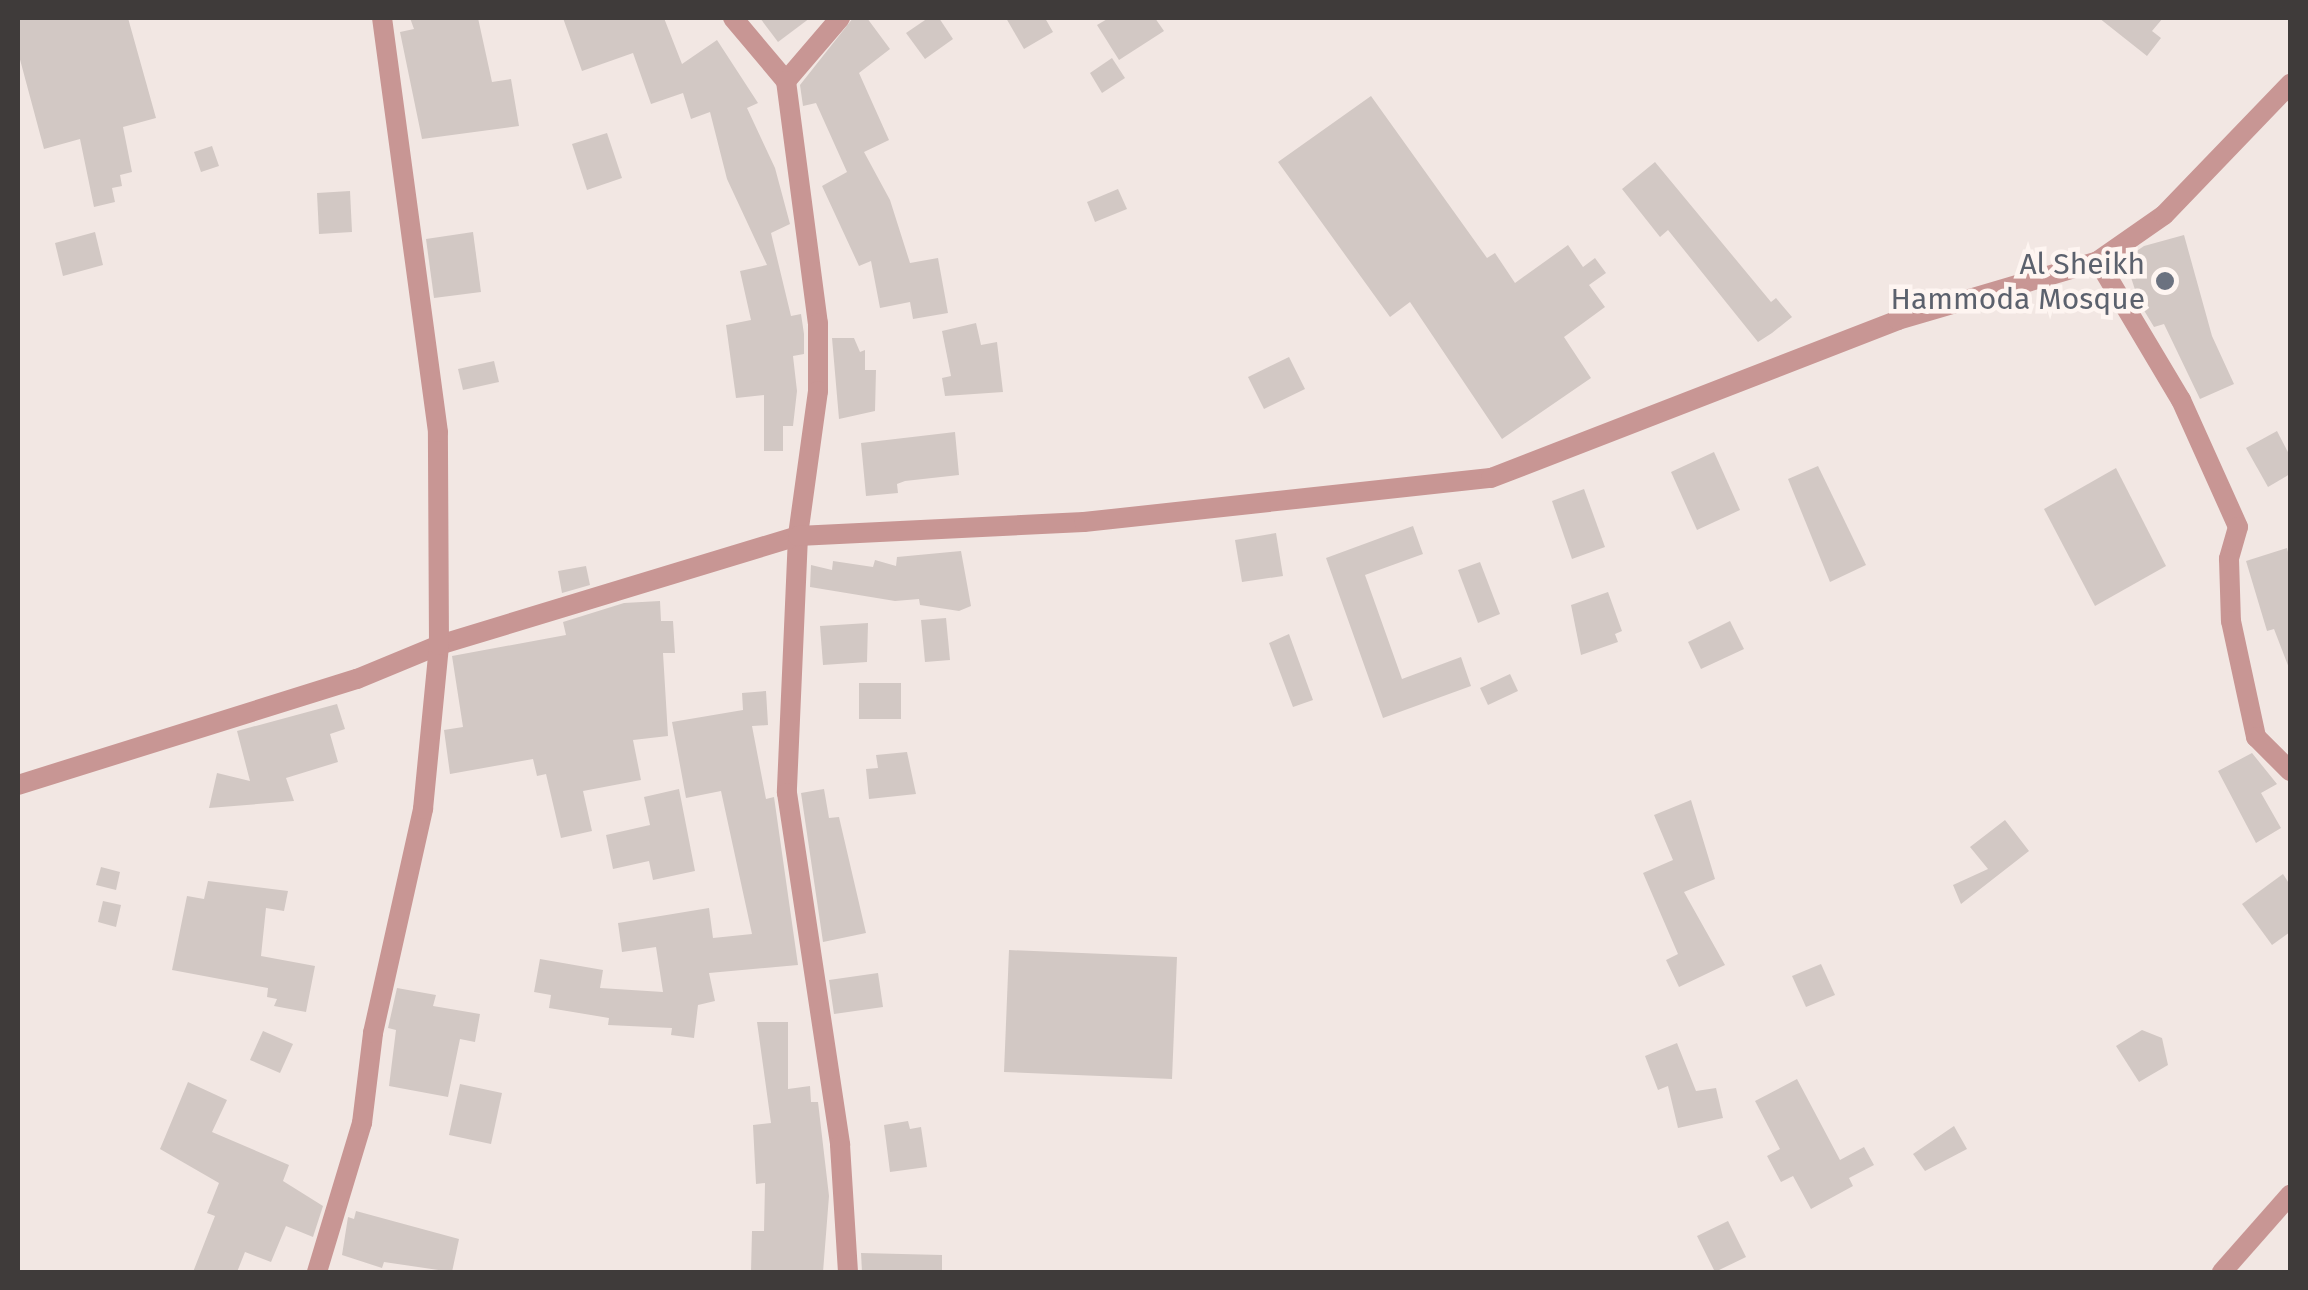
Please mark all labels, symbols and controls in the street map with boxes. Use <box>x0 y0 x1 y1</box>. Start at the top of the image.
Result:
place label: Al Sheikh Hammoda Mosque <box>1891 246 2145 316</box>
marker: Al Sheikh Hammoda Mosque <box>2154 270 2176 292</box>

